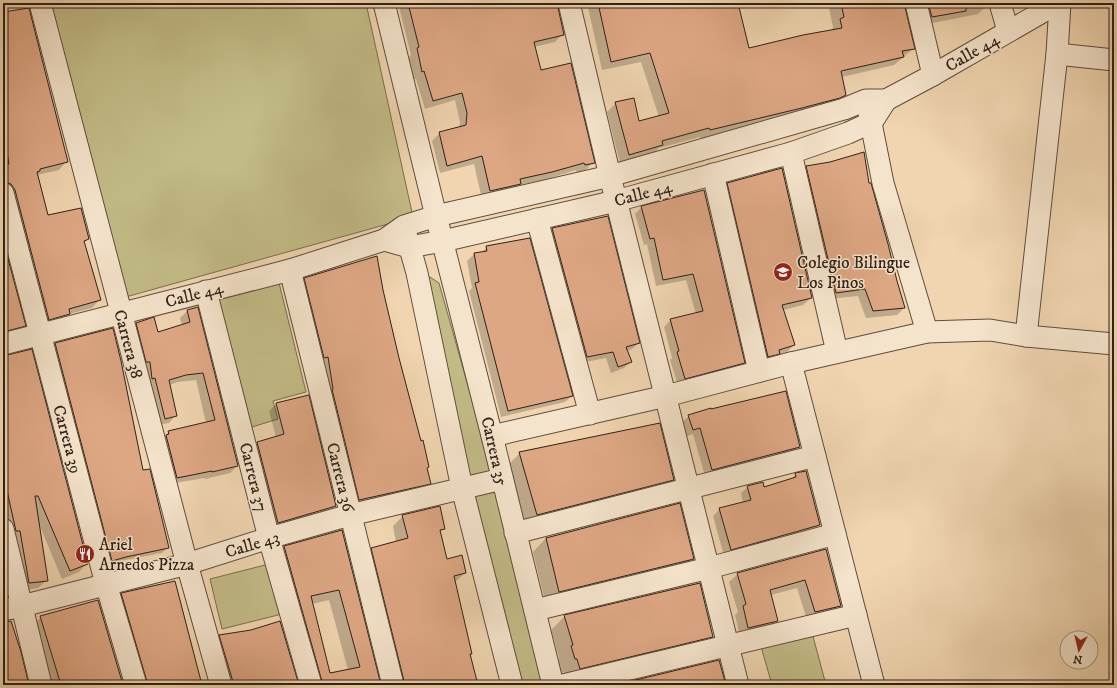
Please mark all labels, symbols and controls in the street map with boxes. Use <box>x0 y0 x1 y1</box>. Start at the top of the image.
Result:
street label: Calle 44 <box>941 28 1005 77</box>
street label: Calle 44 <box>612 175 676 212</box>
place label: Colegio Bilingue Los Pinos <box>797 252 910 294</box>
school or university icon: Colegio Bilingue Los Pinos <box>772 261 794 283</box>
street label: Calle 44 <box>163 276 227 313</box>
street label: Carrera 38 <box>108 307 148 381</box>
street label: Carrera 39 <box>47 402 87 476</box>
street label: Carrera 35 <box>475 415 513 488</box>
street label: Carrera 37 <box>234 440 272 514</box>
street label: Carrera 36 <box>321 440 360 515</box>
street label: Calle 43 <box>223 526 282 564</box>
place label: Ariel Arnedos Pizza <box>99 534 195 576</box>
restaurant icon: Ariel Arnedos Pizza <box>74 543 96 565</box>
north arrow <box>1059 630 1099 670</box>
text: N <box>1072 651 1083 666</box>

